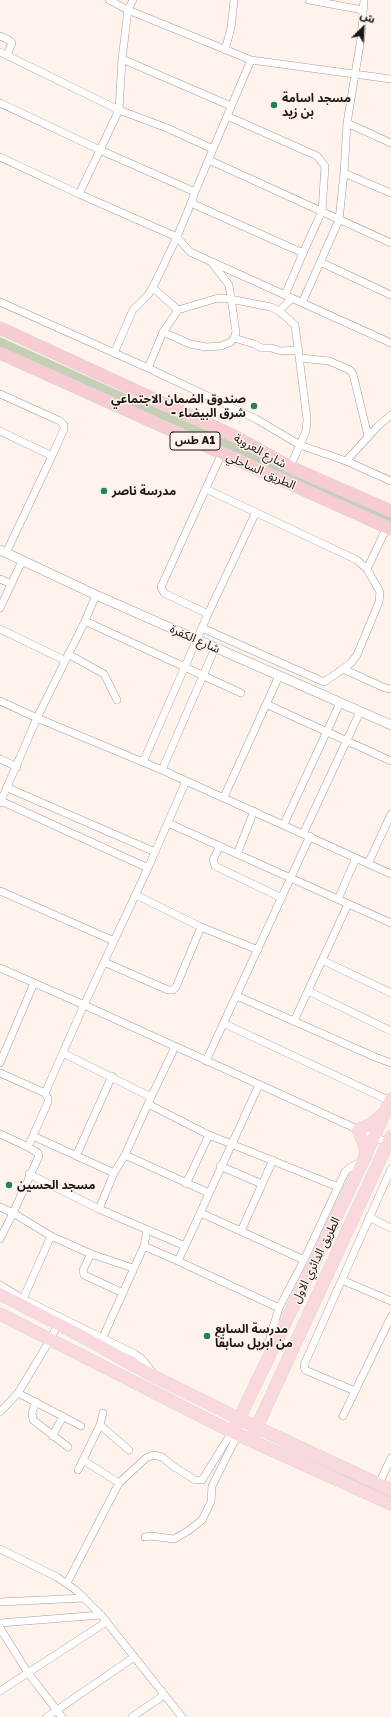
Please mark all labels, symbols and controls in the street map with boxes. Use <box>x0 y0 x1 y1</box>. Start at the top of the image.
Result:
north arrow <box>343 8 383 48</box>
text: ش <box>359 8 378 26</box>
place label: مسجد اسامة بن زيد <box>282 91 351 119</box>
marker: مسجد اسامة بن زيد <box>269 100 279 110</box>
place label: صندوق الضمان الاجتماعي - شرق البيضاء <box>111 392 246 420</box>
marker: صندوق الضمان الاجتماعي - شرق البيضاء <box>249 401 259 411</box>
street label: شارع العروبة <box>231 431 289 471</box>
road number: طس A1 <box>170 432 220 450</box>
street label: الطريق الساحلي <box>224 449 298 493</box>
place label: مدرسة ناصر <box>112 484 176 498</box>
marker: مدرسة ناصر <box>99 486 109 496</box>
street label: شارع الكفرة <box>168 622 222 656</box>
place label: مسجد الحسين <box>17 1178 95 1192</box>
marker: مسجد الحسين <box>4 1180 14 1190</box>
street label: الطريق الدائري الاول <box>289 1215 343 1305</box>
place label: مدرسة السابع من ابريل سابقا <box>215 1322 293 1350</box>
marker: مدرسة السابع من ابريل سابقا <box>202 1331 212 1341</box>

